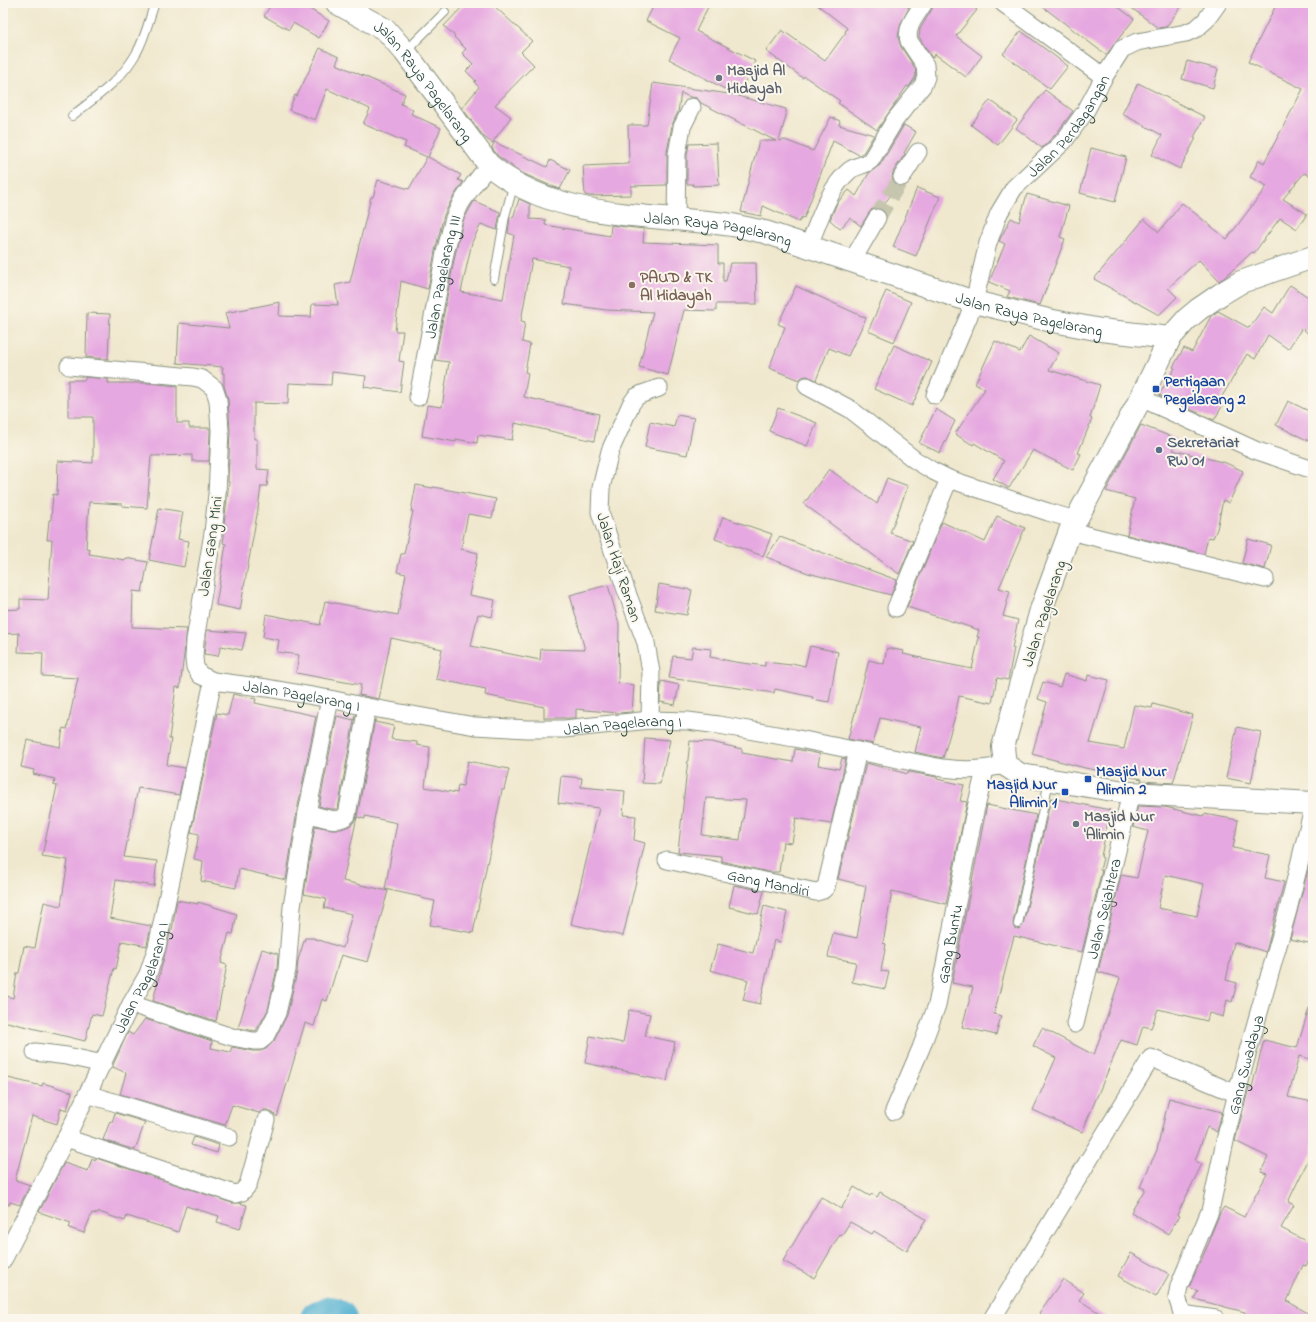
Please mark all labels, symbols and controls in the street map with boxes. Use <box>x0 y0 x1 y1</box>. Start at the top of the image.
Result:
street label: Jalan Raya Pagelarang <box>369 15 478 148</box>
place label: Masjid Al Hidayah <box>727 59 785 102</box>
street label: Jalan Perdagangan <box>1022 71 1117 184</box>
marker: Masjid Al Hidayah <box>714 73 724 83</box>
street label: Jalan Raya Pagelarang <box>643 207 795 254</box>
street label: Jalan Pagelarang III <box>419 211 468 341</box>
place label: PAUD & TK Al Hidayah <box>640 266 713 309</box>
marker: PAUD & TK Al Hidayah <box>627 280 637 290</box>
street label: Jalan Raya Pagelarang <box>952 287 1104 344</box>
place label: Pertigaan Pegelarang 2 <box>1164 370 1246 413</box>
marker: Pertigaan Pegelarang 2 <box>1151 384 1161 394</box>
place label: Sekretariat RW 01 <box>1166 431 1240 473</box>
marker: Sekretariat RW 01 <box>1154 445 1164 455</box>
street label: Jalan Gang Mini <box>192 495 230 598</box>
street label: Jalan Haji Raman <box>589 510 647 626</box>
street label: Jalan Pagelarang <box>1016 557 1073 670</box>
street label: Jalan Pagelarang I <box>241 675 362 719</box>
street label: Jalan Pagelarang I <box>562 710 682 743</box>
place label: Masjid Nur Alimin 2 <box>1096 760 1167 802</box>
place label: Masjid Nur Alimin 1 <box>987 773 1058 815</box>
marker: Masjid Nur Alimin 2 <box>1083 774 1093 784</box>
marker: Masjid Nur Alimin 1 <box>1060 787 1070 797</box>
place label: Masjid Nur 'Alimin <box>1083 805 1155 847</box>
marker: Masjid Nur 'Alimin <box>1071 819 1081 829</box>
street label: Jalan Sejahtera <box>1081 856 1129 962</box>
street label: Gang Mandiri <box>725 863 812 904</box>
street label: Gang Buntu <box>931 902 970 986</box>
street label: Jalan Pagelarang I <box>109 920 176 1038</box>
street label: Gang Swadaya <box>1222 1012 1272 1117</box>

